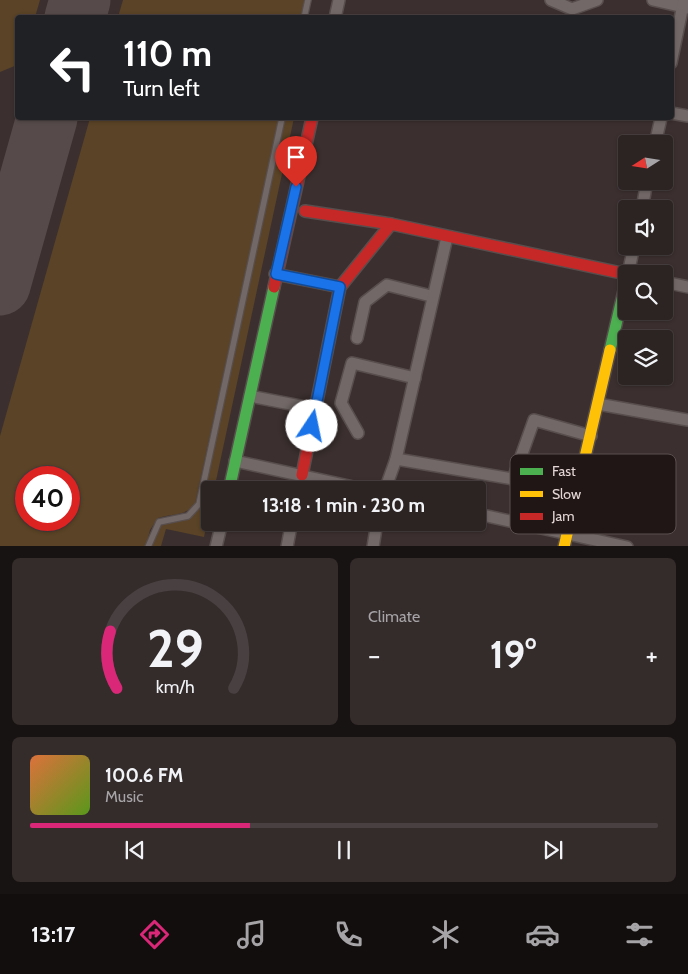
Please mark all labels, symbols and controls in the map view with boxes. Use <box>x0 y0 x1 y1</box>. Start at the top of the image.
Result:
text: 110 m <box>123 32 212 75</box>
icon: left <box>40 35 105 100</box>
text: Turn left <box>123 75 200 102</box>
north arrow <box>618 135 672 190</box>
map controls <box>618 135 673 385</box>
pin <box>275 136 317 187</box>
icon: arrive <box>282 143 310 171</box>
button: sound <box>618 200 673 255</box>
button: search <box>618 265 673 320</box>
button: layers <box>618 330 673 385</box>
position arrow <box>285 399 337 451</box>
legend <box>510 454 676 534</box>
text: Fast <box>552 462 576 480</box>
speed limit sign: 40 <box>15 466 80 531</box>
text: Slow <box>552 485 581 503</box>
text: 13:18 · 1 min · 230 m <box>262 494 425 517</box>
text: Jam <box>551 507 574 525</box>
text: Climate <box>368 607 420 626</box>
text: 29 <box>147 617 203 680</box>
text: 19° <box>490 631 536 678</box>
text: − <box>368 638 380 672</box>
text: + <box>646 638 658 672</box>
text: km/h <box>155 676 195 697</box>
text: 100.6 FM <box>105 764 183 787</box>
text: Music <box>105 787 143 806</box>
icon: previous <box>121 836 149 864</box>
icon: pause <box>330 836 358 864</box>
icon: next <box>539 836 567 864</box>
icon: directions <box>137 917 172 952</box>
icon: music <box>234 917 269 952</box>
icon: phone <box>331 917 366 952</box>
icon: climate <box>428 917 463 952</box>
icon: car <box>525 917 560 952</box>
icon: filters <box>622 917 657 952</box>
text: 13:17 <box>31 921 75 948</box>

